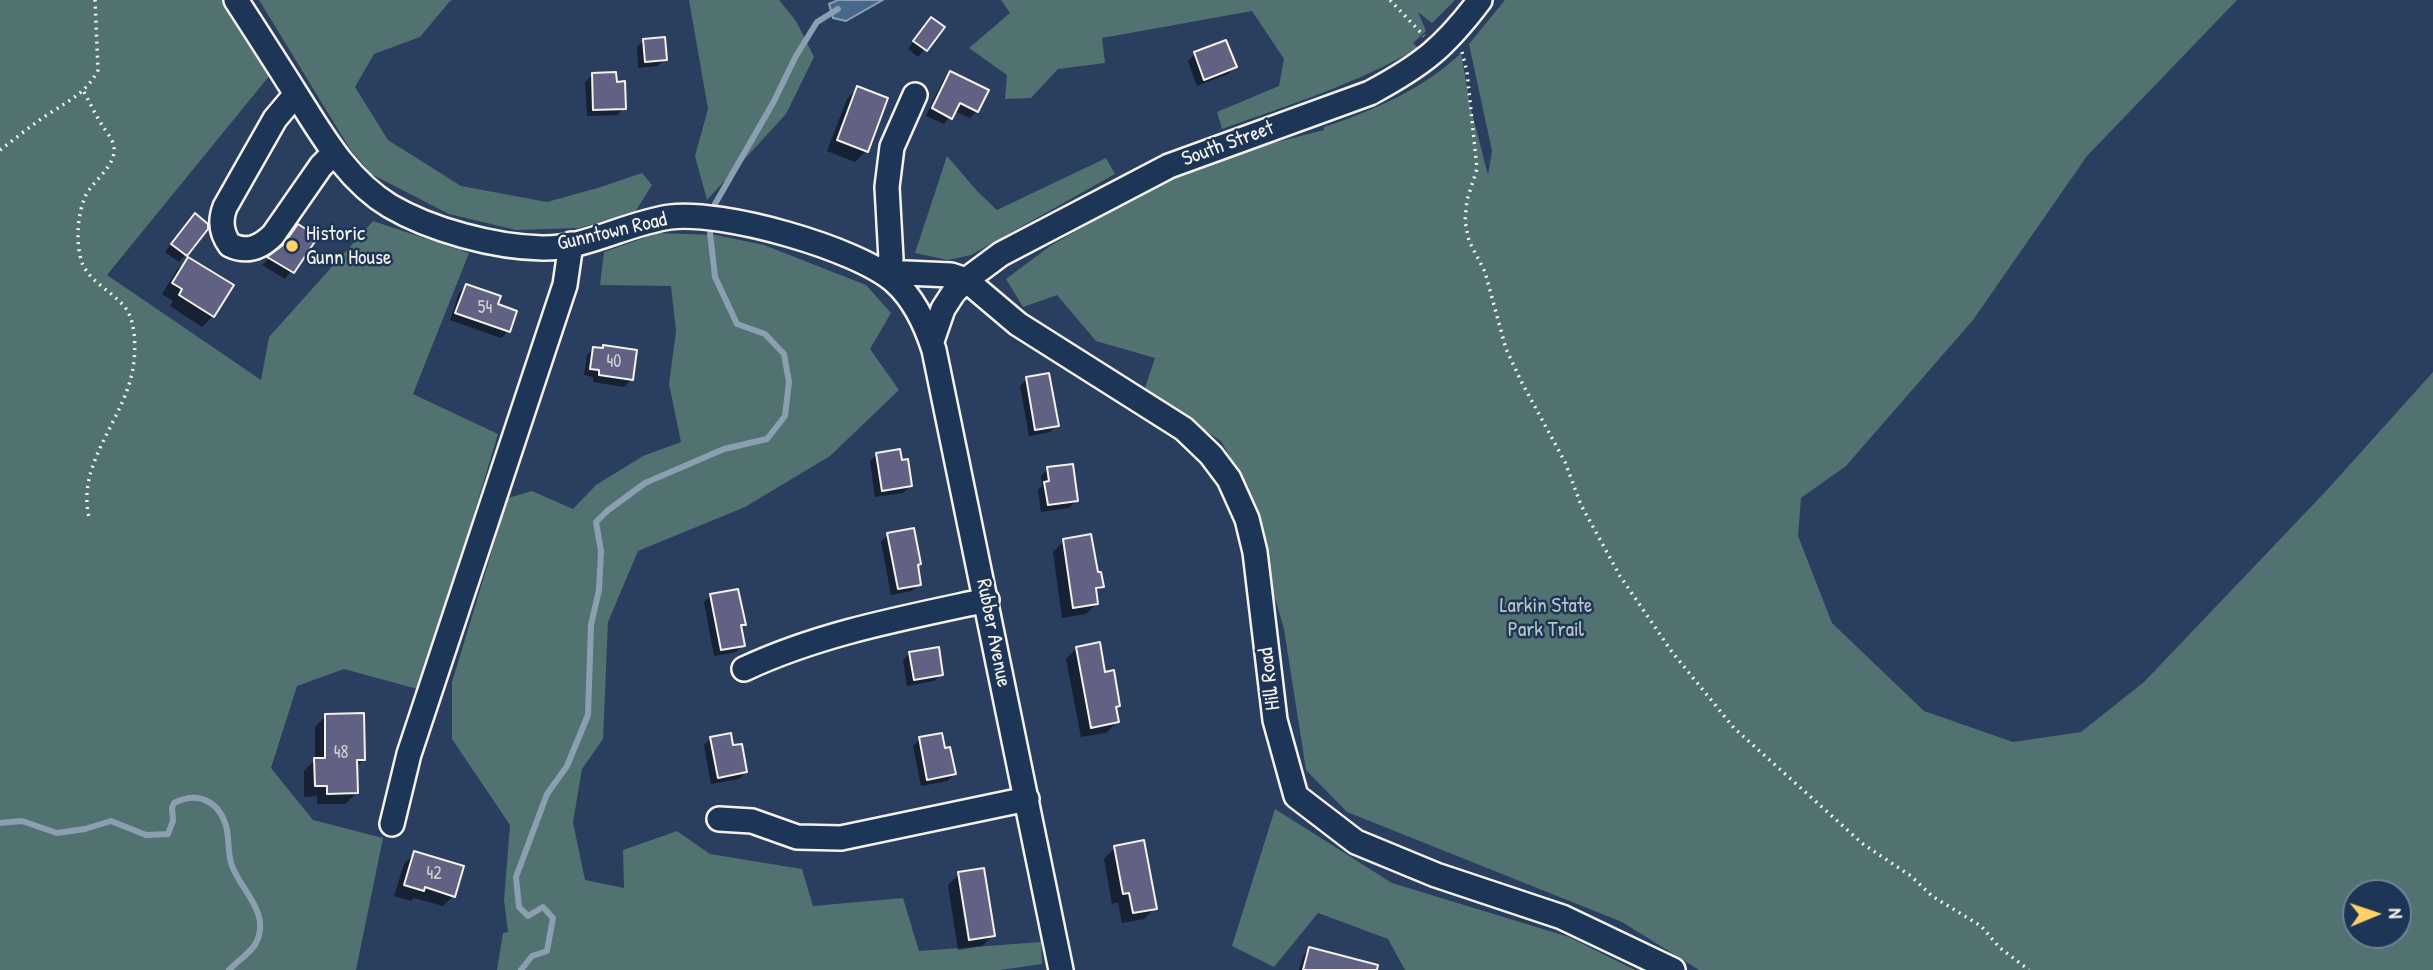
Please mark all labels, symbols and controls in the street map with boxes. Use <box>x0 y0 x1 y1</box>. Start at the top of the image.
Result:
street label: South Street <box>1178 116 1278 172</box>
street label: Gunntown Road <box>555 207 669 257</box>
place label: Historic Gunn House <box>306 221 391 271</box>
marker: Historic Gunn House <box>284 238 300 254</box>
house number: 54 <box>478 297 492 319</box>
house number: 40 <box>607 351 621 373</box>
street label: Rubber Avenue <box>970 577 1016 689</box>
park label: Larkin State Park Trail <box>1500 593 1592 643</box>
street label: Hill Road <box>1254 646 1286 712</box>
house number: 48 <box>334 742 348 764</box>
house number: 42 <box>426 863 442 885</box>
north arrow <box>2342 879 2412 949</box>
text: N <box>2383 908 2409 919</box>

